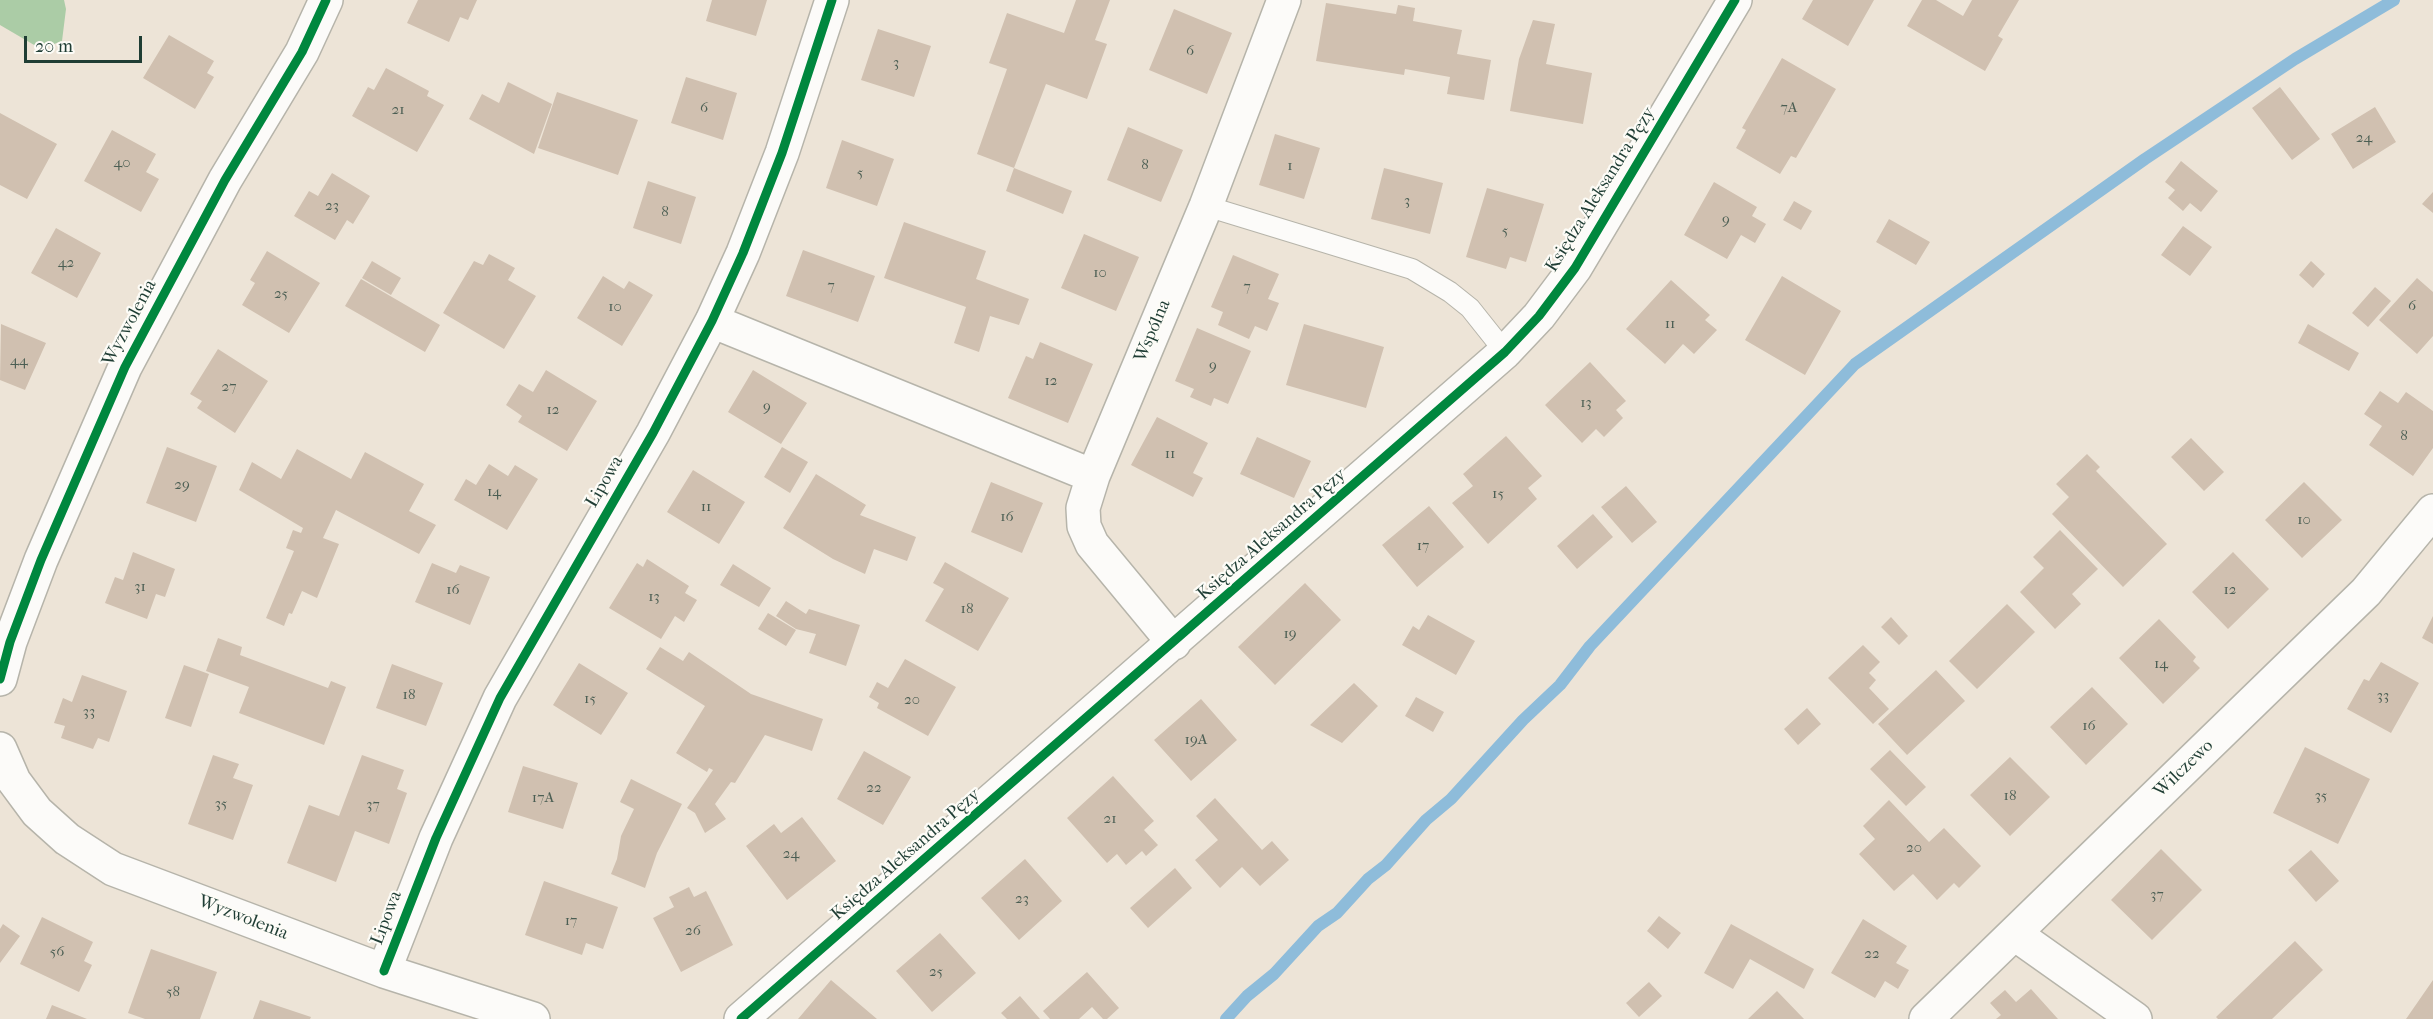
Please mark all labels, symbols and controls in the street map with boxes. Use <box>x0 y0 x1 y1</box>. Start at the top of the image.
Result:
scale bar <box>27 24 146 62</box>
text: 20 m <box>35 36 73 57</box>
house number: 6 <box>1186 42 1194 60</box>
house number: 3 <box>893 54 899 72</box>
house number: 6 <box>700 99 708 117</box>
house number: 7A <box>1781 99 1797 117</box>
house number: 21 <box>391 101 405 119</box>
street label: Księdza Aleksandra Pęzy <box>1541 104 1661 276</box>
house number: 24 <box>2356 129 2372 147</box>
house number: 40 <box>113 154 131 172</box>
house number: 8 <box>1141 156 1149 174</box>
house number: 1 <box>1287 157 1293 175</box>
house number: 5 <box>857 164 863 182</box>
house number: 3 <box>1404 192 1410 210</box>
house number: 23 <box>325 197 339 215</box>
house number: 8 <box>661 203 669 221</box>
house number: 9 <box>1722 211 1730 229</box>
house number: 5 <box>1502 222 1508 240</box>
house number: 42 <box>58 254 74 272</box>
house number: 10 <box>1093 264 1107 282</box>
street label: Wyzwolenia <box>98 276 162 370</box>
house number: 7 <box>827 277 835 295</box>
house number: 7 <box>1243 278 1251 296</box>
house number: 25 <box>274 285 288 303</box>
street label: Wspólna <box>1130 297 1176 365</box>
house number: 6 <box>2408 297 2416 315</box>
house number: 10 <box>608 298 622 316</box>
house number: 11 <box>1665 315 1675 333</box>
house number: 44 <box>10 352 28 370</box>
house number: 9 <box>1209 357 1217 375</box>
house number: 12 <box>1044 372 1058 390</box>
house number: 27 <box>222 378 236 396</box>
house number: 13 <box>1580 394 1592 412</box>
house number: 9 <box>763 398 771 416</box>
house number: 12 <box>546 401 560 419</box>
house number: 8 <box>2400 427 2408 445</box>
house number: 11 <box>1165 445 1175 463</box>
street label: Lipowa <box>582 452 628 512</box>
street label: Księdza Aleksandra Pęzy <box>1193 464 1351 606</box>
house number: 29 <box>174 476 190 494</box>
house number: 14 <box>487 483 501 501</box>
house number: 15 <box>1492 485 1504 503</box>
house number: 11 <box>701 498 711 516</box>
house number: 16 <box>1000 508 1014 526</box>
house number: 10 <box>2297 511 2311 529</box>
house number: 17 <box>1417 537 1429 555</box>
house number: 31 <box>134 578 146 596</box>
house number: 16 <box>446 581 460 599</box>
house number: 12 <box>2223 581 2237 599</box>
house number: 13 <box>648 588 660 606</box>
house number: 18 <box>961 600 973 618</box>
house number: 19 <box>1283 625 1297 643</box>
house number: 14 <box>2154 655 2168 673</box>
house number: 18 <box>403 686 415 704</box>
house number: 33 <box>2377 687 2389 705</box>
house number: 15 <box>584 690 596 708</box>
house number: 20 <box>904 691 920 709</box>
house number: 33 <box>83 703 95 721</box>
house number: 16 <box>2082 717 2096 735</box>
house number: 19A <box>1185 731 1207 749</box>
street label: Wilczewo <box>2150 735 2218 803</box>
house number: 22 <box>866 779 882 797</box>
street label: Księdza Aleksandra Pęzy <box>827 784 985 926</box>
house number: 18 <box>2004 787 2016 805</box>
house number: 35 <box>2315 787 2327 805</box>
house number: 17A <box>532 789 554 807</box>
house number: 35 <box>215 795 227 813</box>
house number: 37 <box>366 796 380 814</box>
house number: 21 <box>1103 810 1117 828</box>
house number: 20 <box>1906 839 1922 857</box>
house number: 24 <box>783 845 799 863</box>
house number: 37 <box>2150 886 2164 904</box>
street label: Lipowa <box>367 888 407 948</box>
house number: 23 <box>1015 890 1029 908</box>
street label: Wyzwolenia <box>195 891 291 945</box>
house number: 17 <box>565 912 577 930</box>
house number: 26 <box>685 922 701 940</box>
house number: 56 <box>50 943 64 961</box>
house number: 22 <box>1864 945 1880 963</box>
house number: 25 <box>929 963 943 981</box>
house number: 58 <box>166 983 180 1001</box>

